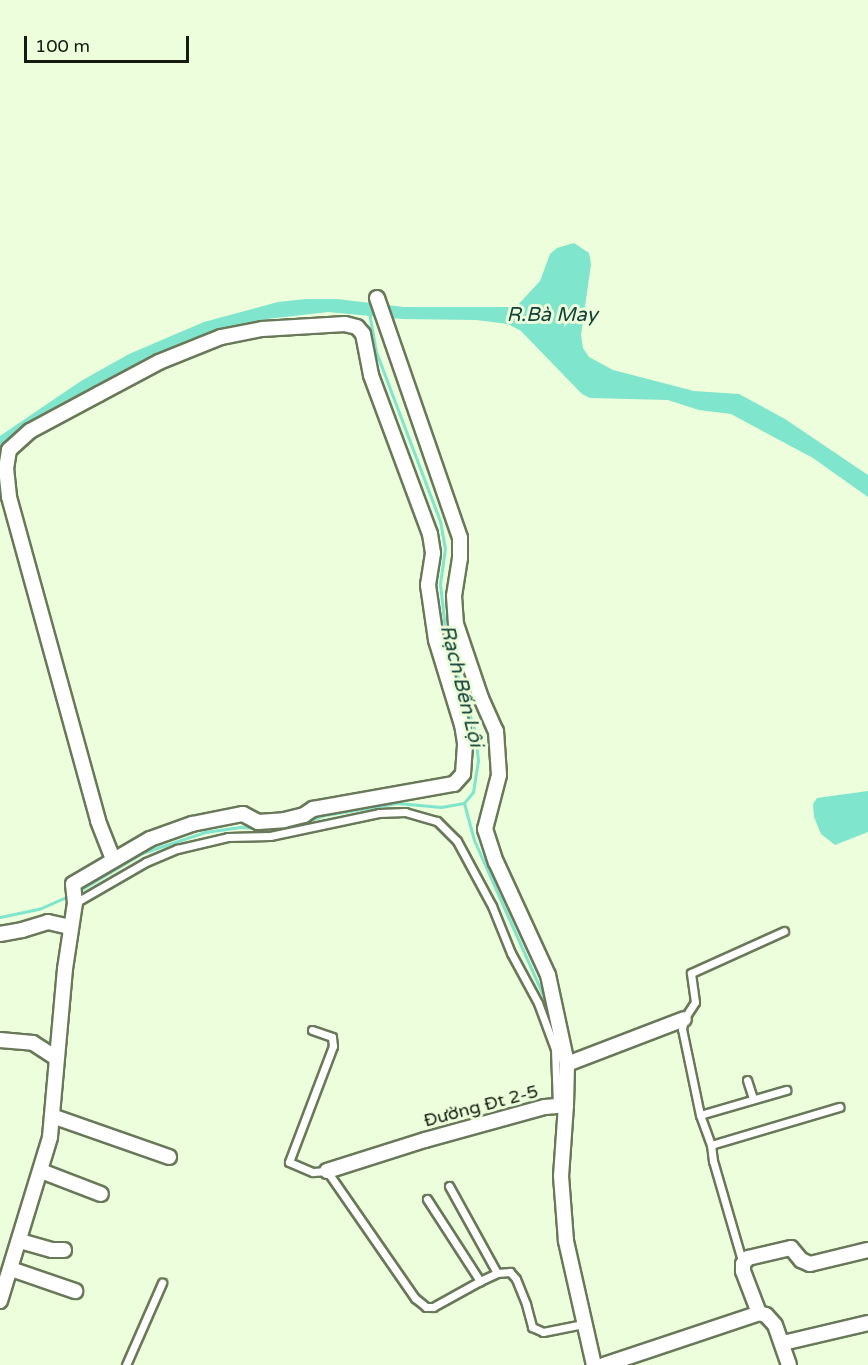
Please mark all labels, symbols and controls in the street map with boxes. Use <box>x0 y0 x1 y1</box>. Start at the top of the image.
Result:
scale bar <box>27 24 192 62</box>
text: 100 m <box>35 35 90 57</box>
water label: R.Bà May <box>507 303 597 327</box>
water label: Rạch Bến Lội <box>434 623 488 749</box>
street label: Đường Đt 2-5 <box>421 1080 541 1132</box>

